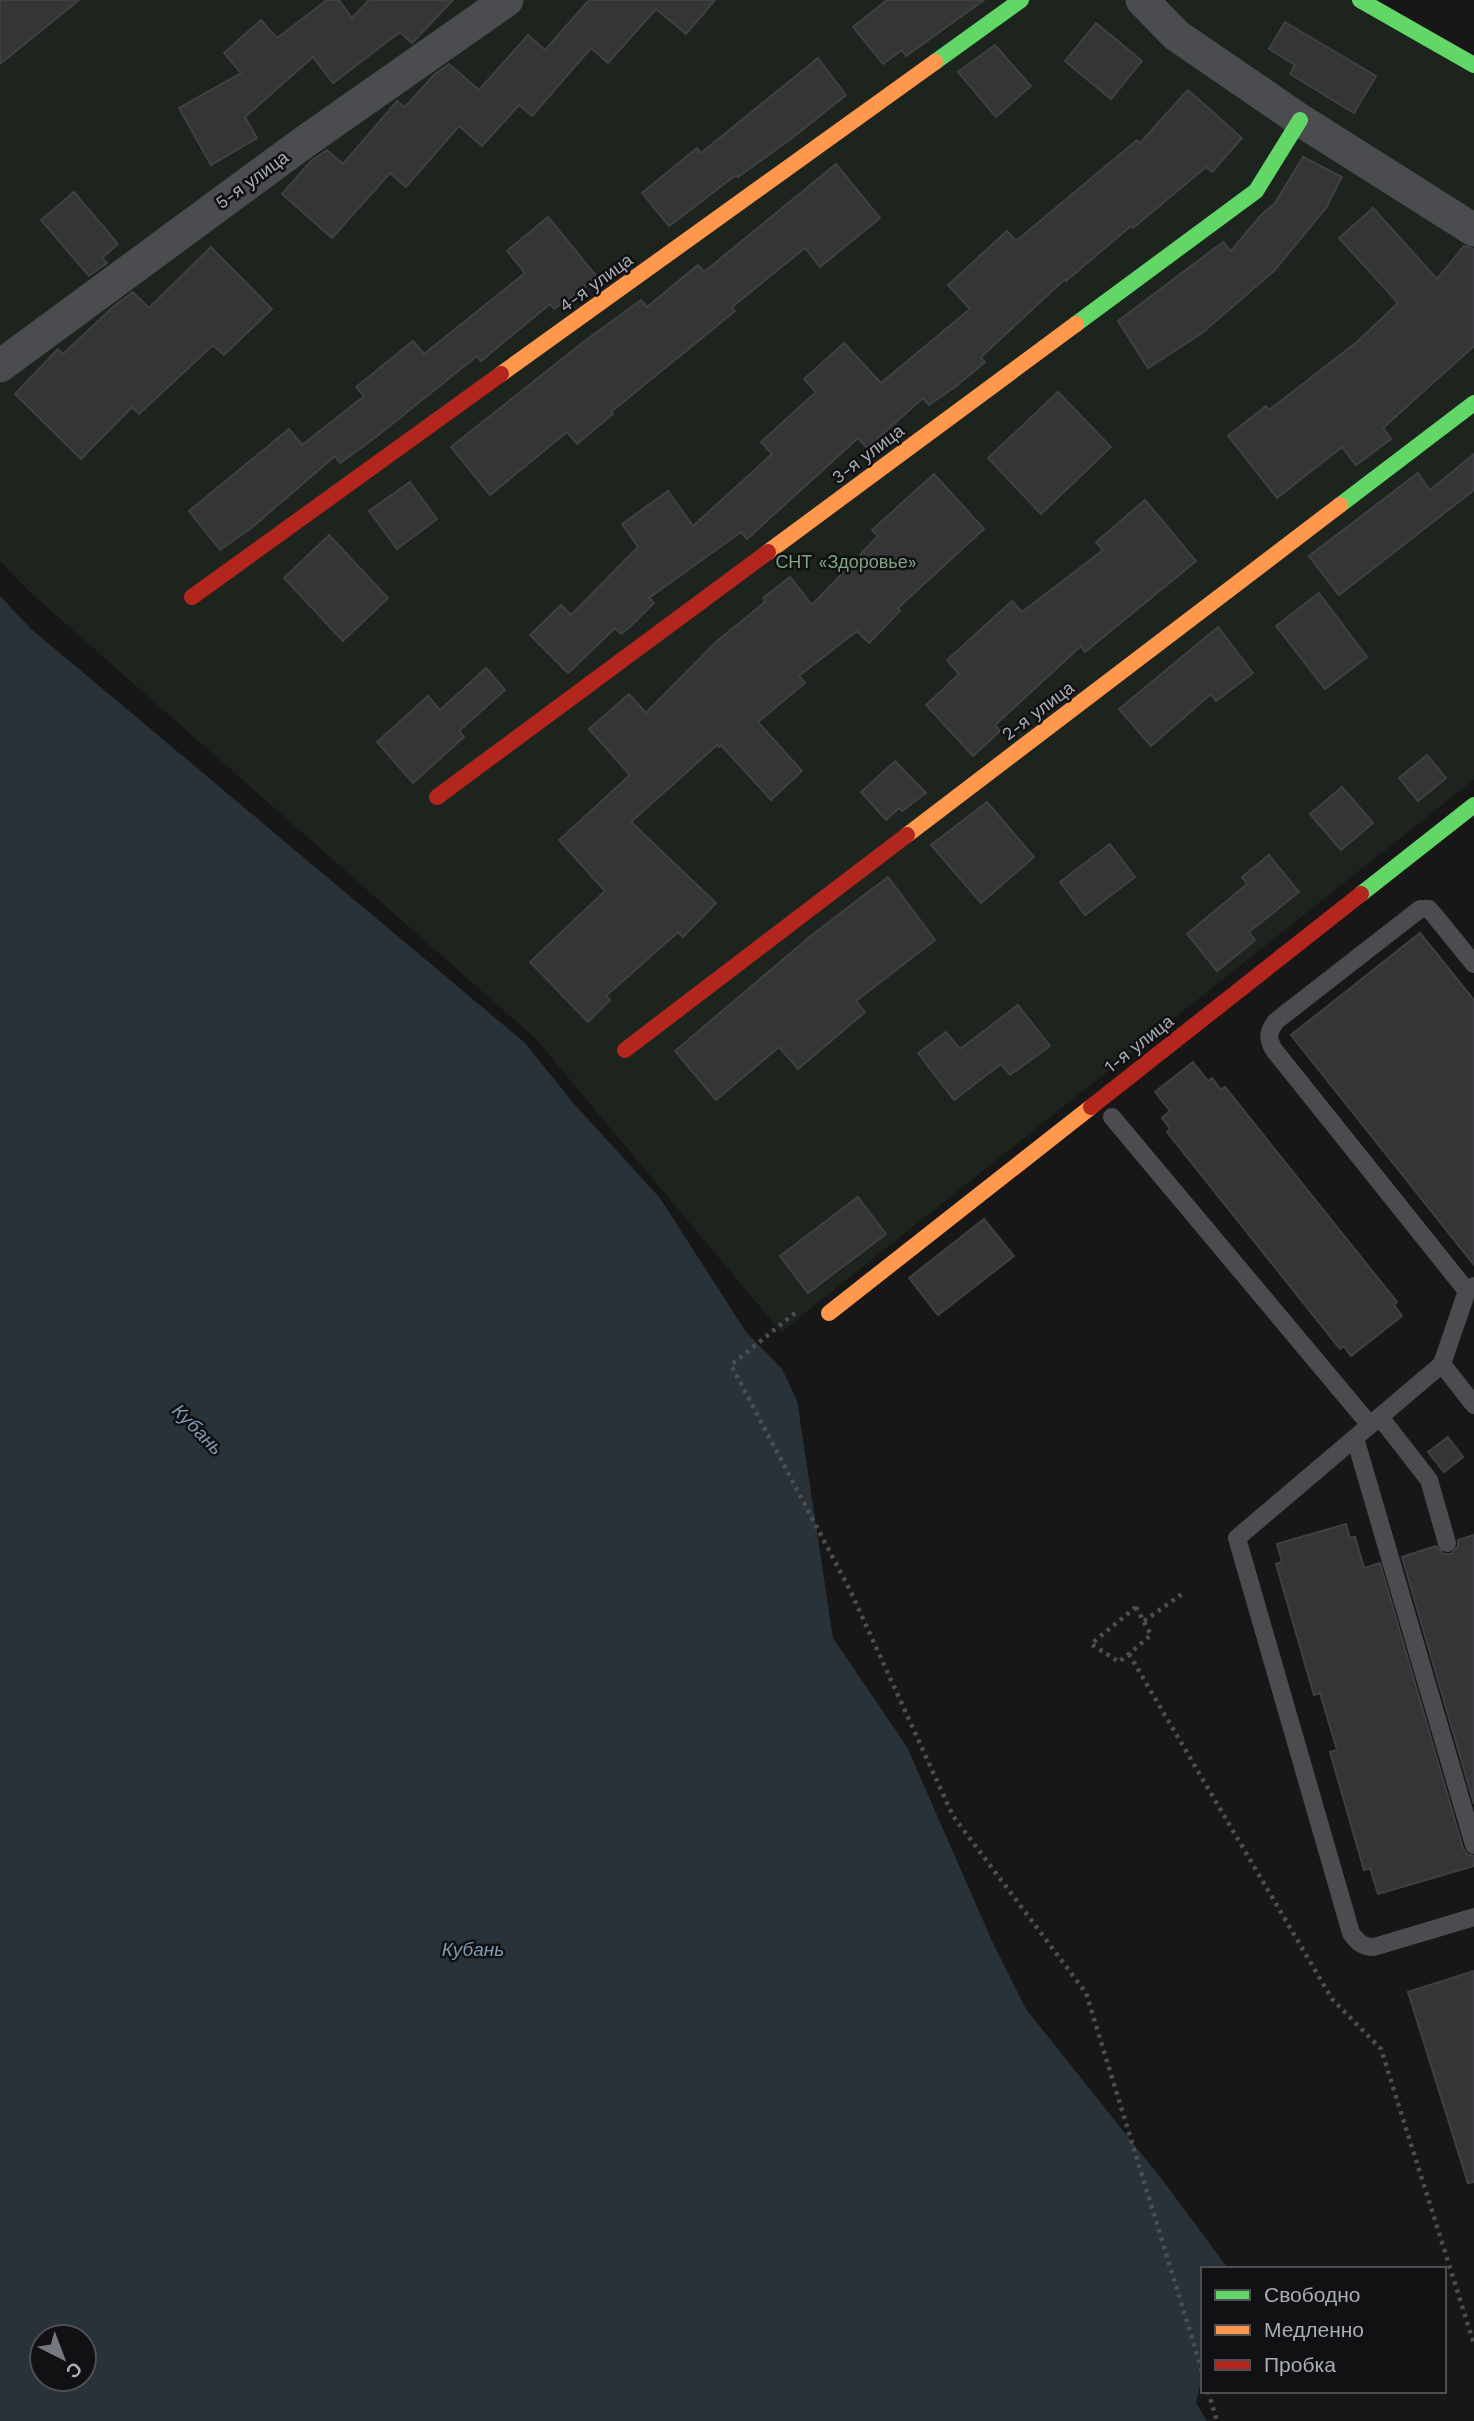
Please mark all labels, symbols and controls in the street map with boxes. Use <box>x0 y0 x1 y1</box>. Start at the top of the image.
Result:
street label: 5-я улица <box>211 146 293 213</box>
street label: 4-я улица <box>555 248 637 316</box>
street label: 3-я улица <box>827 419 909 488</box>
park label: СНТ «Здоровье» <box>775 551 917 572</box>
street label: 2-я улица <box>998 676 1079 744</box>
street label: 1-я улица <box>1100 1010 1178 1077</box>
water label: Кубань <box>167 1399 228 1460</box>
water label: Кубань <box>442 1938 504 1961</box>
legend <box>1201 2267 1446 2393</box>
text: Свободно <box>1264 2282 1361 2307</box>
text: Медленно <box>1264 2317 1364 2342</box>
north arrow <box>28 2323 98 2393</box>
text: Пробка <box>1264 2352 1336 2377</box>
text: С <box>61 2357 87 2384</box>

